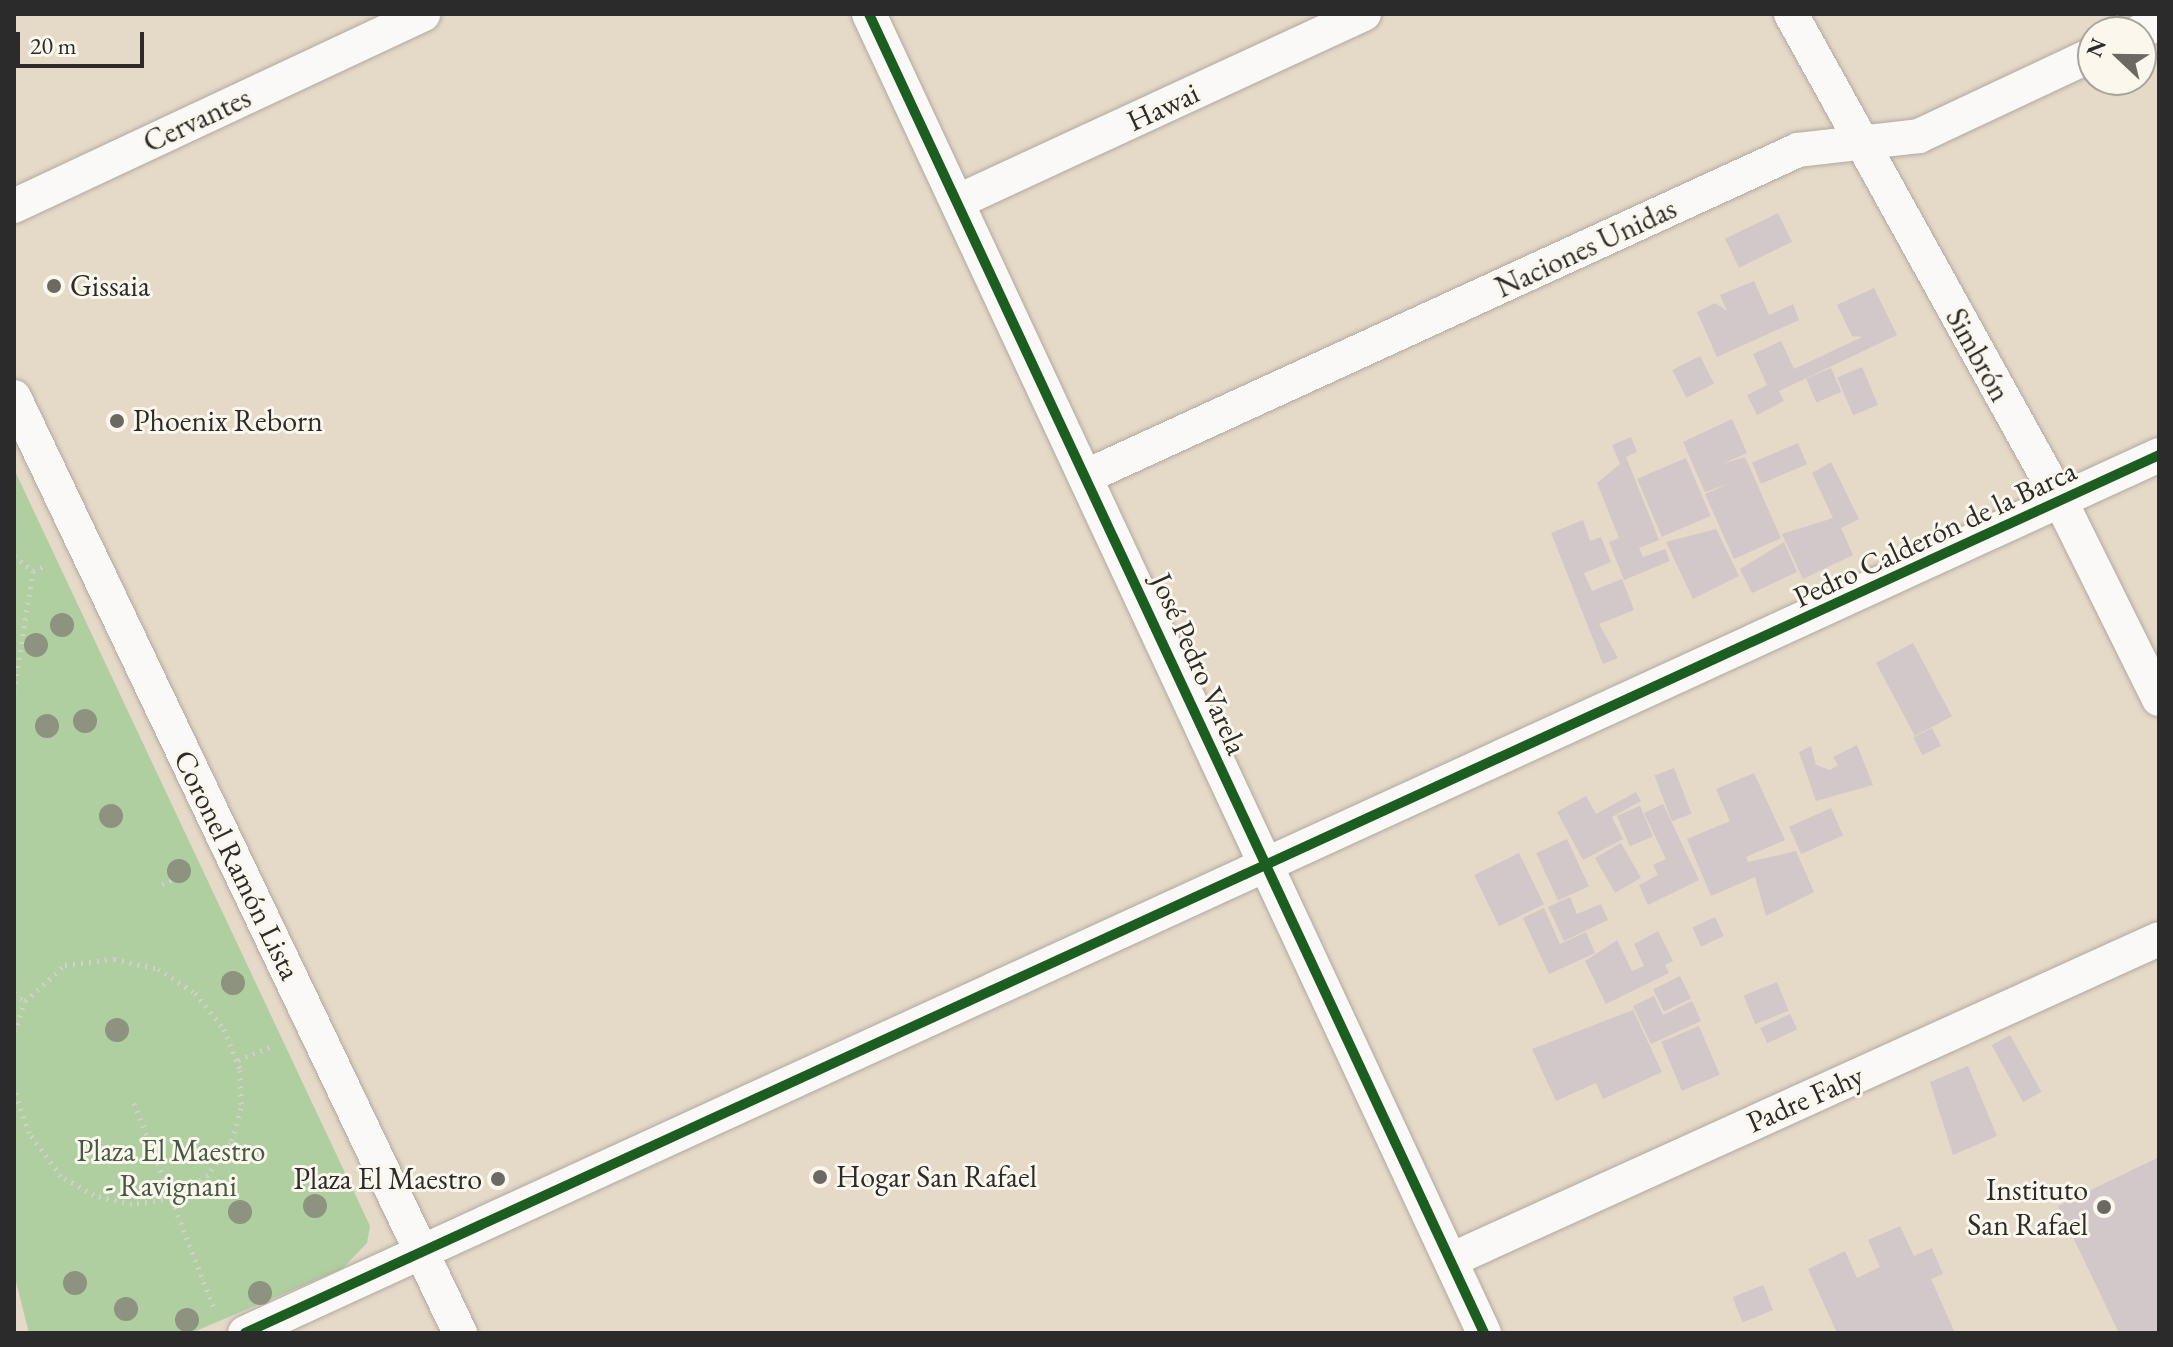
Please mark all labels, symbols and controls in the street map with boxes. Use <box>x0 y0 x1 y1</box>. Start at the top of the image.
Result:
scale bar <box>20 16 148 66</box>
north arrow <box>2077 16 2157 96</box>
text: 20 m <box>30 30 77 61</box>
text: N <box>2079 34 2113 61</box>
street label: Hawai <box>1121 75 1205 139</box>
street label: Cervantes <box>138 80 256 160</box>
street label: Naciones Unidas <box>1490 190 1682 306</box>
place label: Gissaia <box>70 268 150 304</box>
marker: Gissaia <box>45 277 63 295</box>
street label: Simbrón <box>1938 302 2018 408</box>
place label: Phoenix Reborn <box>133 403 323 439</box>
marker: Phoenix Reborn <box>108 412 126 430</box>
street label: Pedro Calderón de la Barca <box>1788 453 2082 615</box>
street label: José Pedro Varela <box>1143 568 1255 760</box>
street label: Coronel Ramón Lista <box>166 744 308 986</box>
street label: Padre Fahy <box>1741 1057 1869 1141</box>
park label: Plaza El Maestro - Ravignani <box>77 1133 265 1204</box>
place label: Hogar San Rafael <box>836 1159 1037 1195</box>
place label: Plaza El Maestro <box>293 1161 482 1197</box>
marker: Hogar San Rafael <box>811 1168 829 1186</box>
marker: Plaza El Maestro <box>489 1170 507 1188</box>
place label: Instituto San Rafael <box>1967 1172 2088 1242</box>
marker: Instituto San Rafael <box>2095 1198 2113 1216</box>

